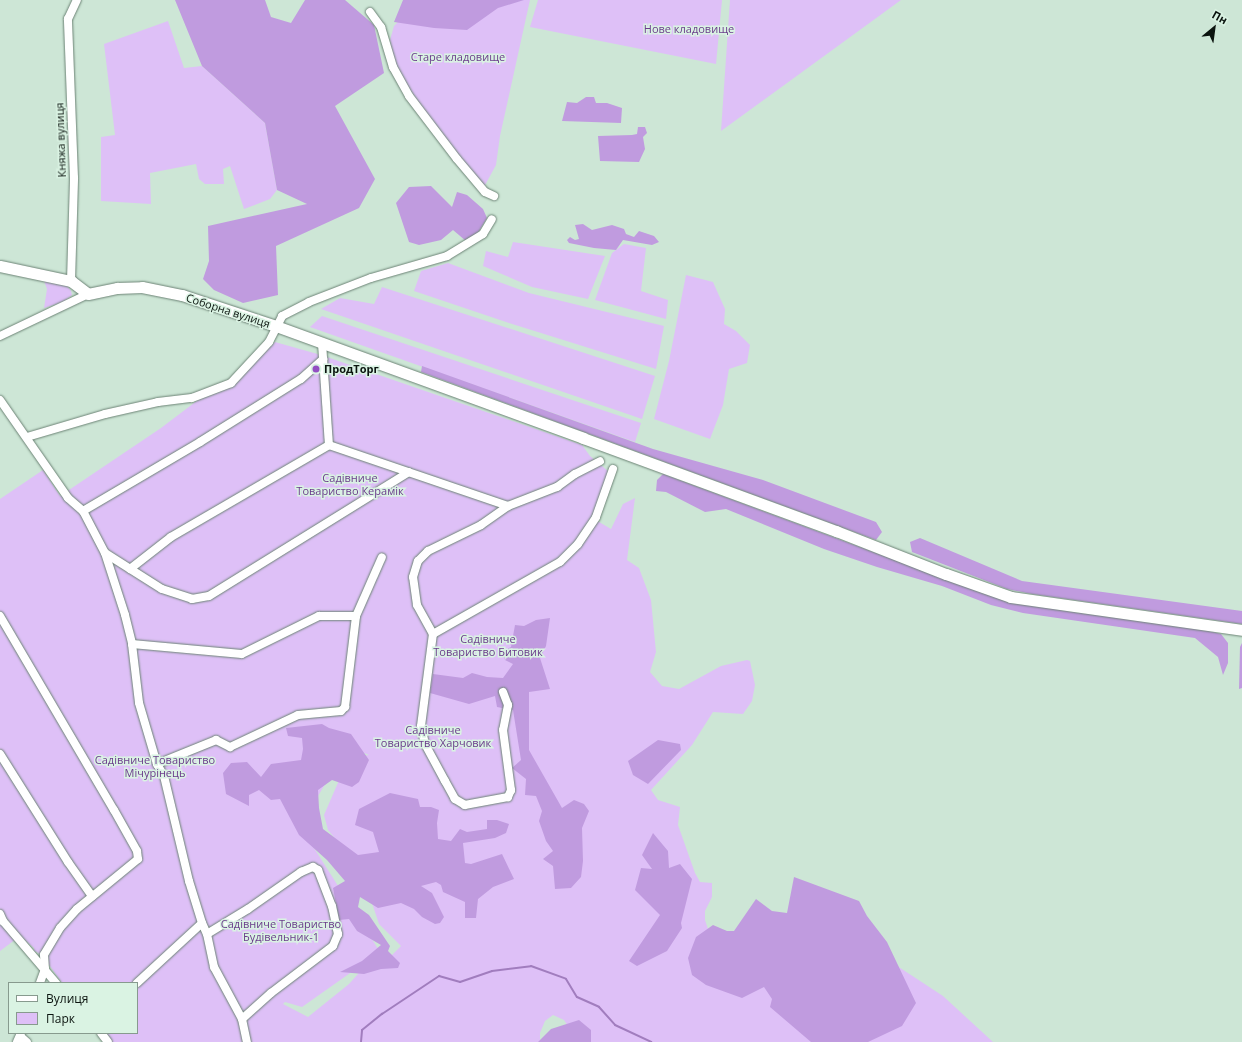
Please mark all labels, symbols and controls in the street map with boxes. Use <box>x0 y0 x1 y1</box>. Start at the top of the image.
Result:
text: Пн <box>1210 7 1230 27</box>
north arrow <box>1194 8 1234 48</box>
park label: Нове кладовище <box>644 22 734 36</box>
park label: Старе кладовище <box>411 50 505 64</box>
street label: Княжа вулиця <box>53 102 69 178</box>
street label: Соборна вулиця <box>184 291 272 331</box>
place label: ПродТорг <box>324 362 379 376</box>
marker: ПродТорг <box>311 364 321 374</box>
park label: Садівниче Товариство Керамік <box>296 472 404 498</box>
park label: Садівниче Товариство Битовик <box>433 633 543 659</box>
park label: Садівниче Товариство Харчовик <box>375 724 491 750</box>
park label: Садівниче Товариство Мічурінець <box>95 754 215 780</box>
park label: Садівниче Товариство Будівельник-1 <box>221 918 341 944</box>
legend <box>8 982 138 1034</box>
text: Вулиця <box>46 990 88 1007</box>
text: Парк <box>46 1010 75 1027</box>

